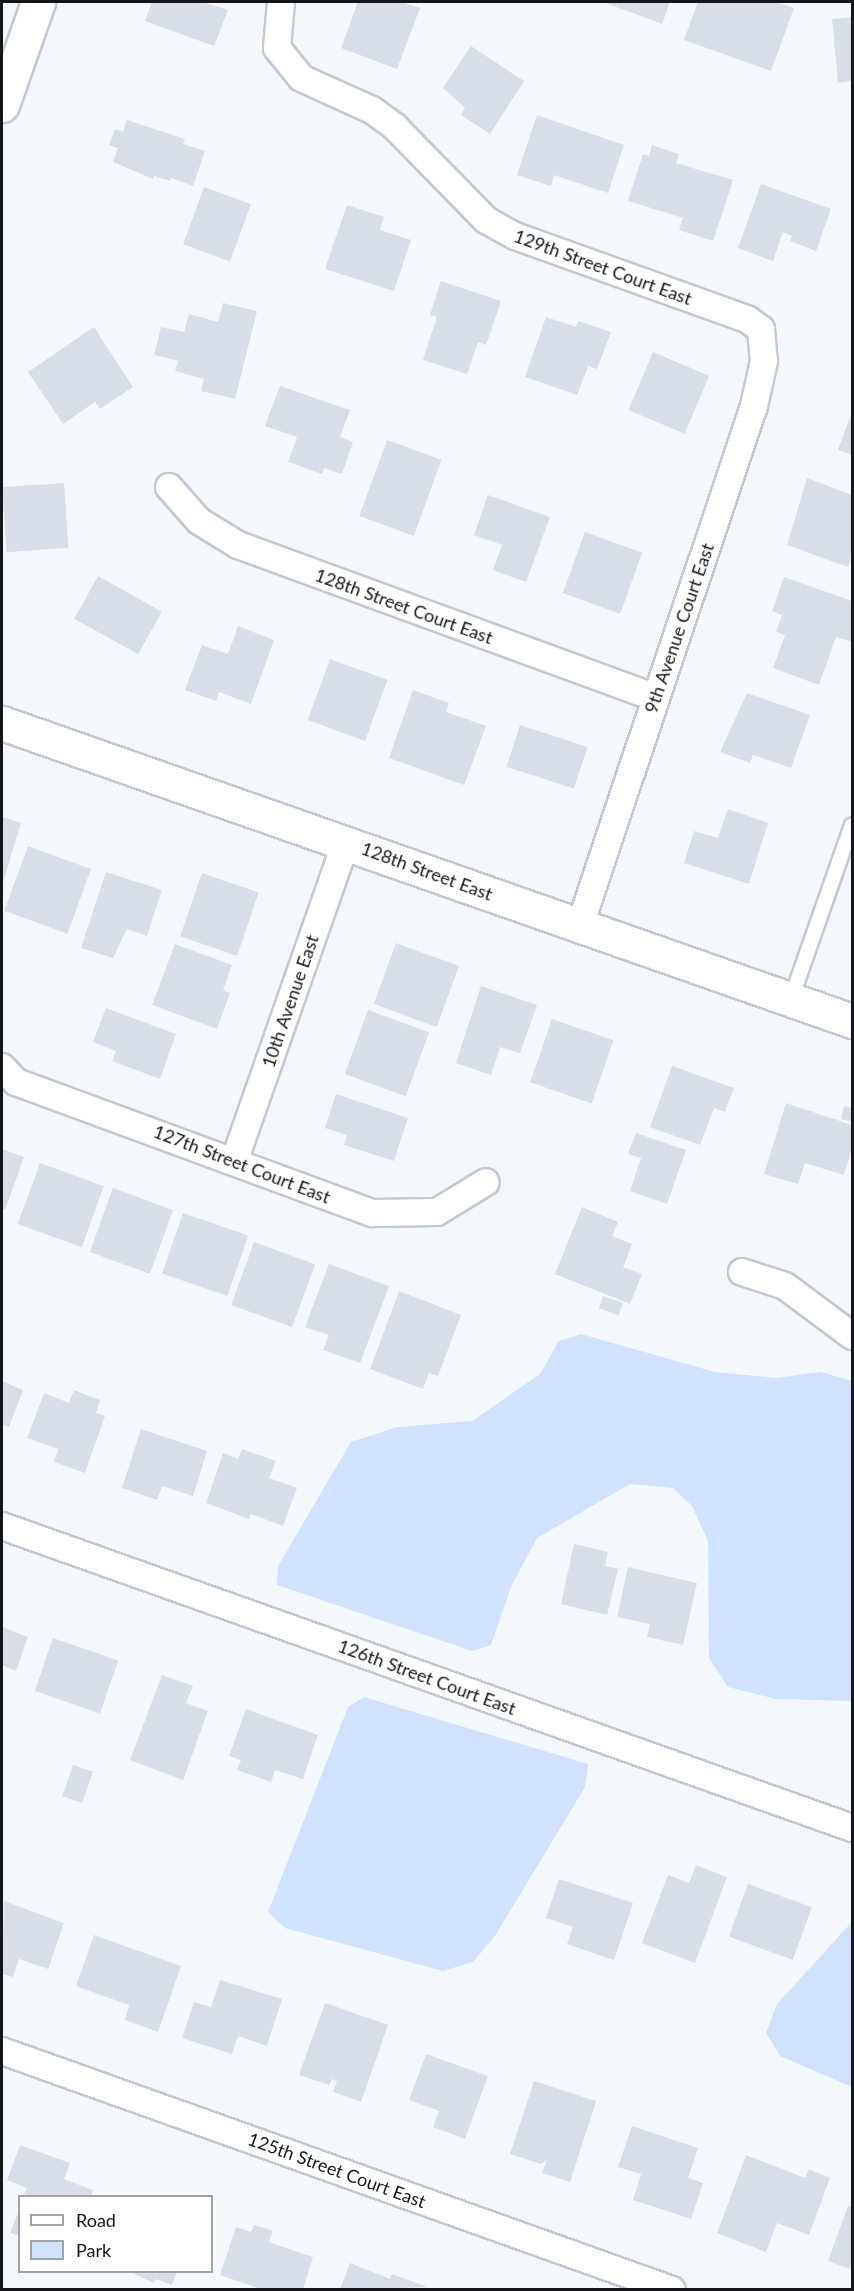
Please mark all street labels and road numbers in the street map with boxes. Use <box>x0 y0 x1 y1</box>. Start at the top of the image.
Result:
street label: 129th Street Court East <box>511 225 695 309</box>
street label: 9th Avenue Court East <box>640 540 718 716</box>
street label: 128th Street Court East <box>312 564 496 648</box>
street label: 128th Street East <box>359 837 495 905</box>
street label: 10th Avenue East <box>257 931 323 1071</box>
street label: 127th Street Court East <box>151 1120 333 1208</box>
street label: 126th Street Court East <box>335 1635 519 1719</box>
street label: 125th Street Court East <box>245 2128 429 2212</box>

